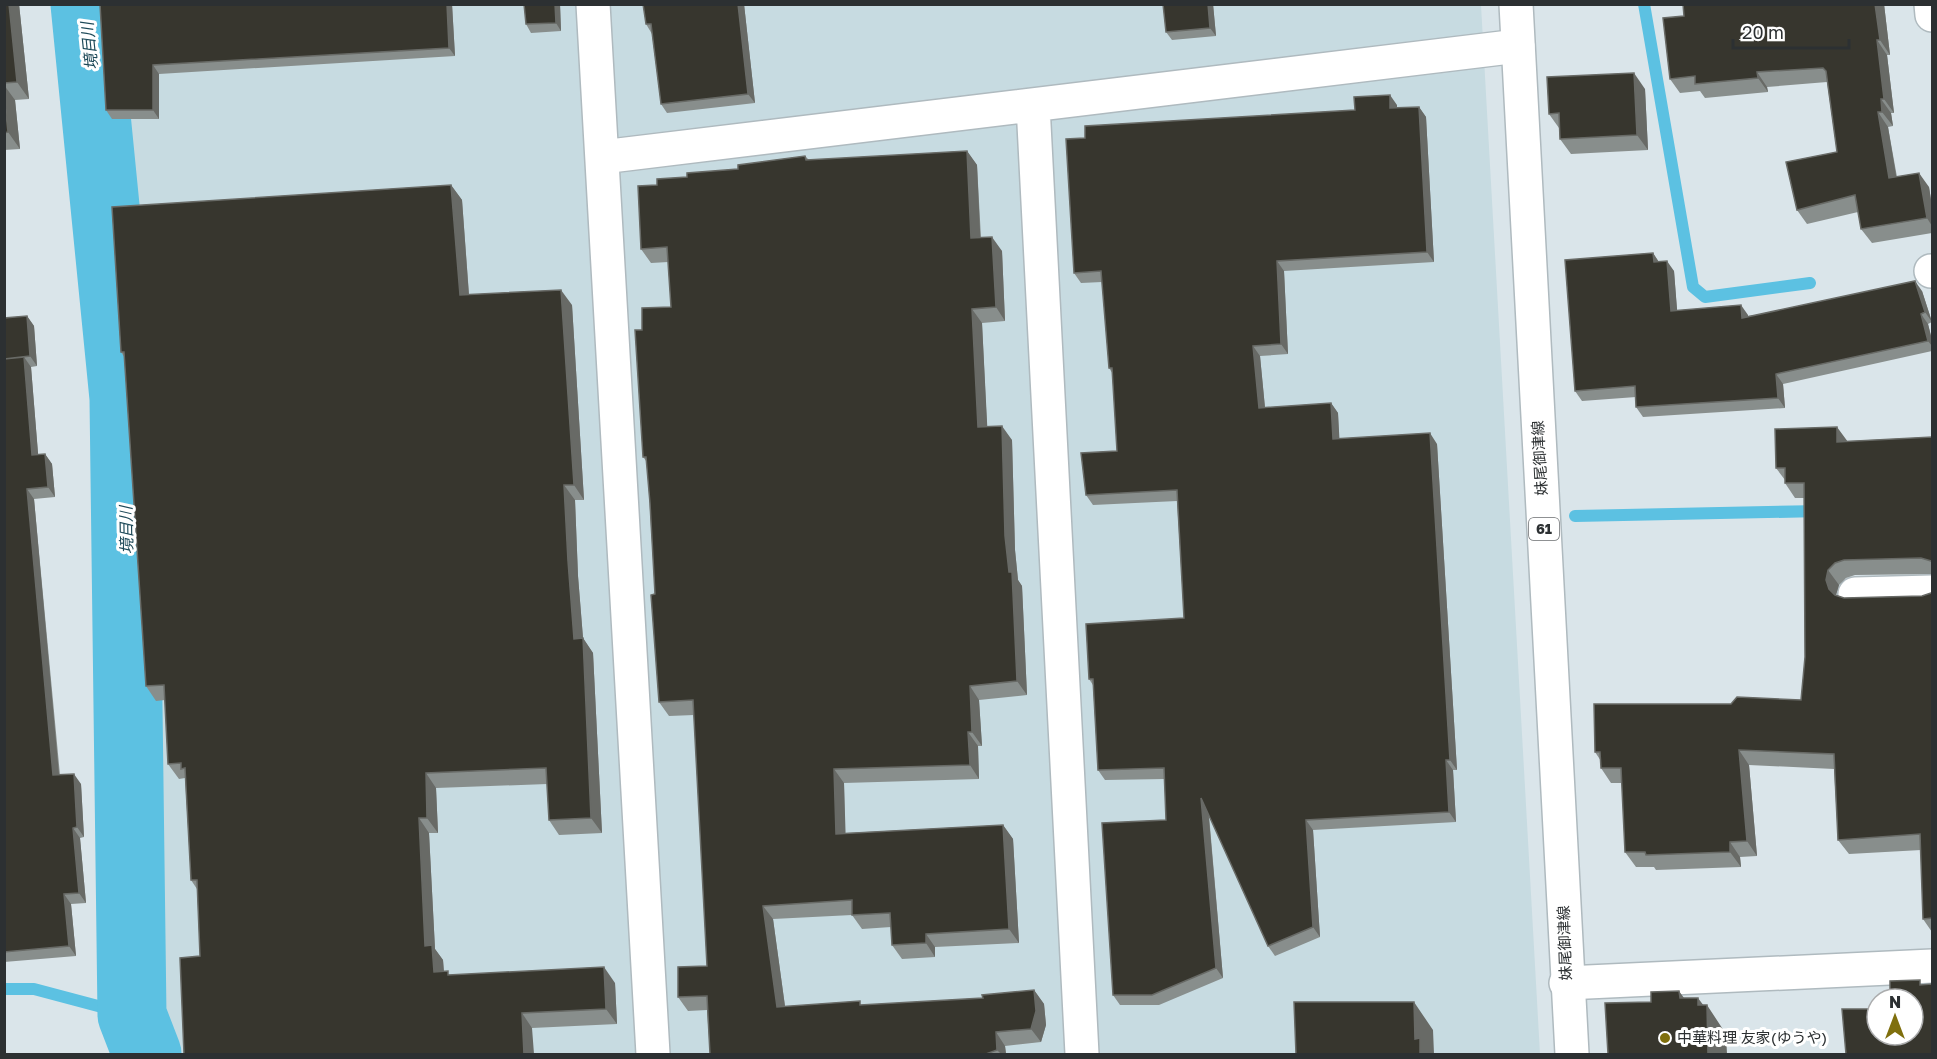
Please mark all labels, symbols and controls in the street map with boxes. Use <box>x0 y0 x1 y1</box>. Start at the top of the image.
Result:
scale bar <box>1733 12 1848 50</box>
water label: 境目川 <box>76 19 101 71</box>
text: 20 m <box>1742 21 1784 43</box>
street label: 妹尾御津線 <box>1528 420 1550 496</box>
water label: 境目川 <box>116 504 136 554</box>
road number: 61 <box>1529 518 1559 540</box>
street label: 妹尾御津線 <box>1554 905 1574 981</box>
north arrow <box>1865 987 1925 1047</box>
text: N <box>1889 992 1901 1012</box>
place label: 中華料理 友家(ゆうや) <box>1677 1028 1827 1046</box>
marker: 中華料理 友家(ゆうや) <box>1658 1031 1672 1045</box>

